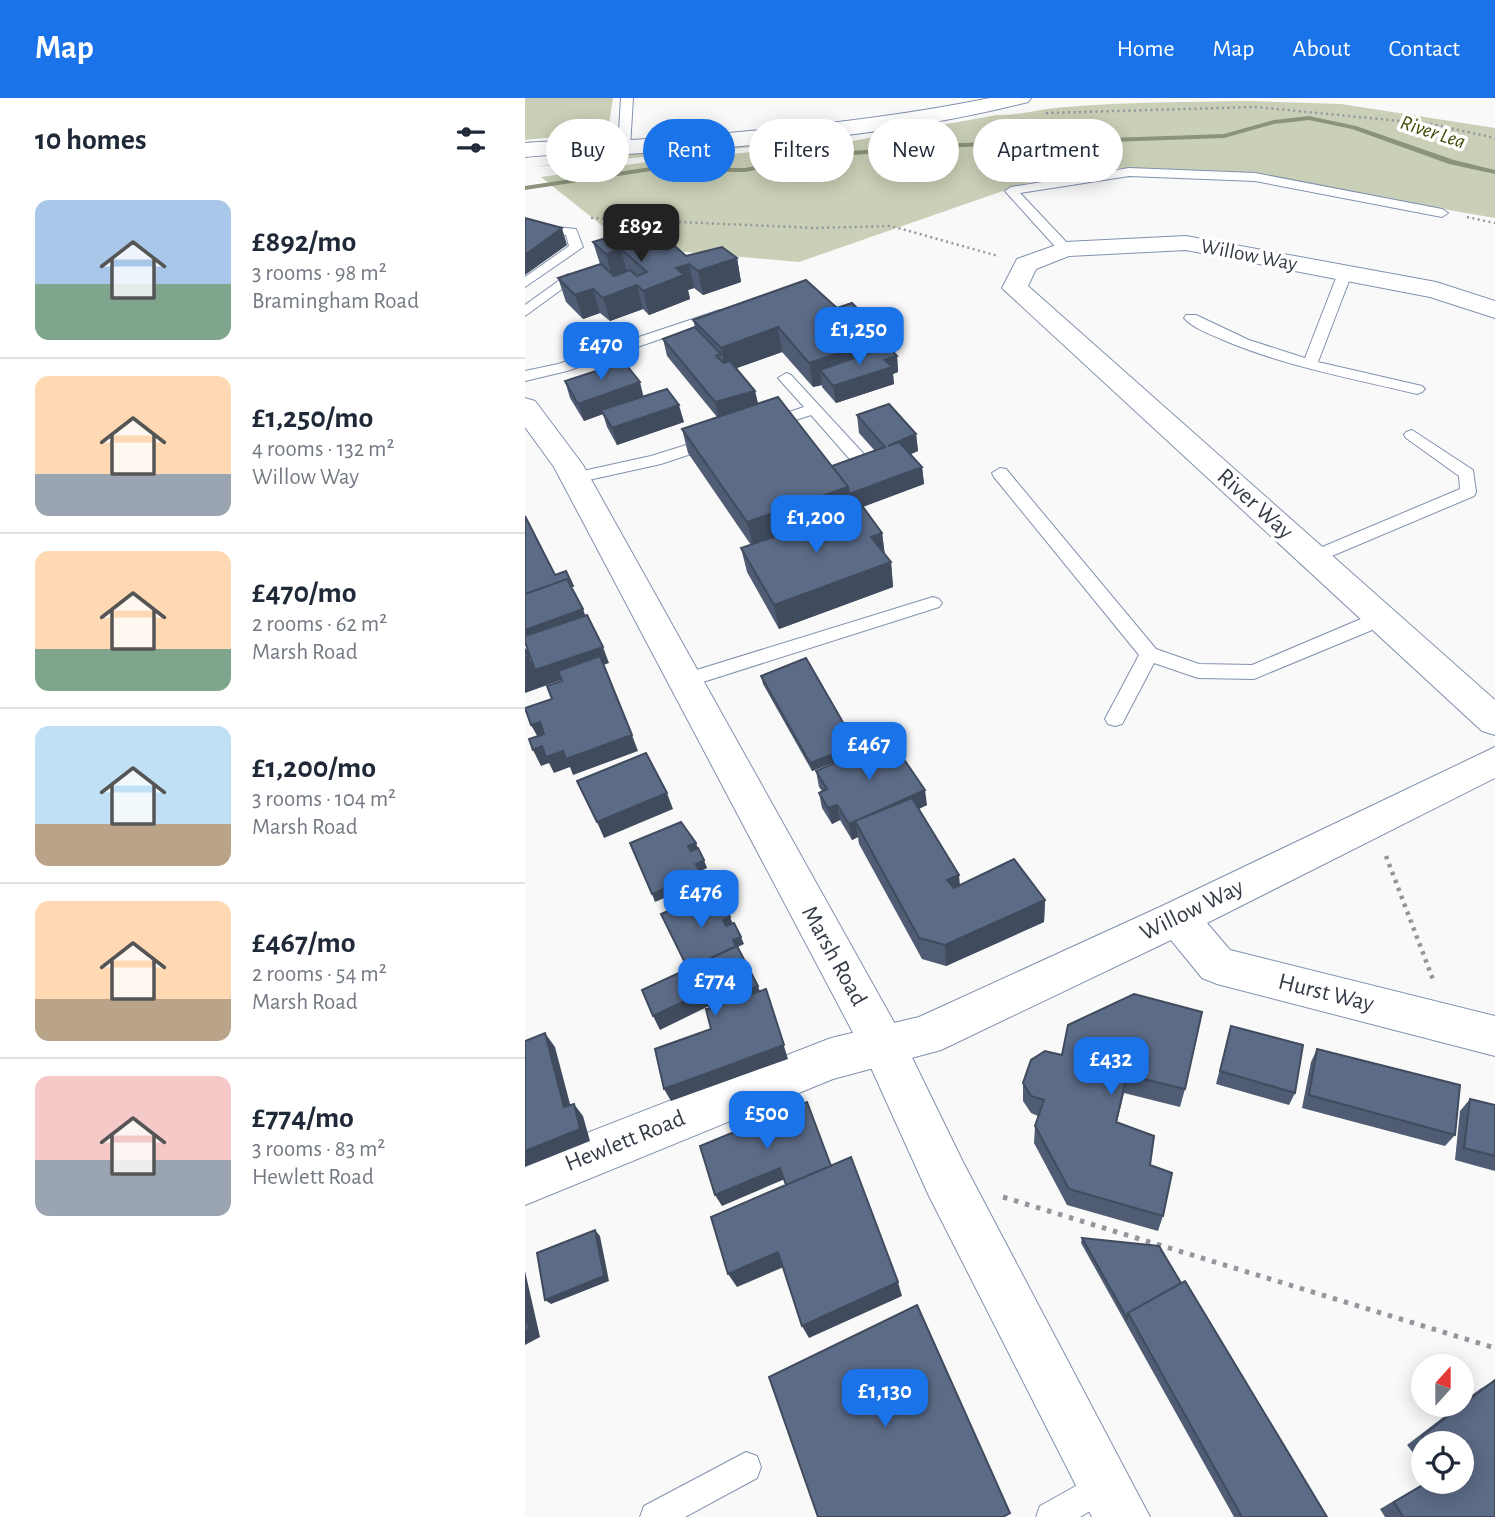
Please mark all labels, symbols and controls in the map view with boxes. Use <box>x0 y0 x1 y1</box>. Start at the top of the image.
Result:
text: Map <box>35 32 94 65</box>
text: Home <box>1117 37 1175 61</box>
text: Map <box>1213 37 1255 61</box>
text: About <box>1293 37 1350 61</box>
text: Contact <box>1388 37 1460 61</box>
water label: River Lea <box>1398 112 1468 152</box>
chip: Buy <box>546 119 629 182</box>
chip: Rent <box>643 119 735 182</box>
chip: Filters <box>749 119 854 182</box>
chip: New <box>868 119 959 182</box>
chip: Apartment <box>973 119 1123 182</box>
icon: filters <box>452 121 490 159</box>
text: 10 homes <box>35 125 146 155</box>
pin: £892 <box>600 204 682 264</box>
text: £892 <box>619 215 663 238</box>
text: £892/mo <box>252 227 356 257</box>
icon: home <box>91 228 175 312</box>
street label: Willow Way <box>1199 235 1299 275</box>
text: 3 rooms · 98 m² <box>252 262 387 285</box>
text: Bramingham Road <box>252 290 419 313</box>
pin: £1,250 <box>802 308 916 367</box>
text: £1,250 <box>831 318 887 341</box>
pin: £470 <box>560 322 642 382</box>
text: £470 <box>579 333 623 356</box>
text: £1,250/mo <box>252 403 373 433</box>
icon: home <box>91 404 175 488</box>
text: 4 rooms · 132 m² <box>252 438 394 461</box>
street label: River Way <box>1212 464 1298 544</box>
text: Willow Way <box>252 466 359 489</box>
pin: £1,200 <box>759 496 873 555</box>
text: £1,200 <box>787 506 845 529</box>
text: £470/mo <box>252 578 357 608</box>
icon: home <box>91 579 175 663</box>
text: 2 rooms · 62 m² <box>252 613 387 636</box>
text: Marsh Road <box>252 641 358 664</box>
pin: £467 <box>828 722 910 782</box>
text: £467 <box>848 733 890 756</box>
text: £1,200/mo <box>252 753 376 783</box>
icon: home <box>91 754 175 838</box>
text: 3 rooms · 104 m² <box>252 788 396 811</box>
text: Marsh Road <box>252 816 358 839</box>
pin: £476 <box>660 870 742 930</box>
street label: Willow Way <box>1136 875 1248 945</box>
text: £476 <box>680 881 722 904</box>
street label: Marsh Road <box>797 902 871 1010</box>
text: £467/mo <box>252 928 355 958</box>
icon: home <box>91 929 175 1013</box>
pin: £774 <box>674 958 756 1018</box>
text: 2 rooms · 54 m² <box>252 963 387 986</box>
text: £774 <box>694 969 736 992</box>
street label: Hurst Way <box>1276 970 1376 1016</box>
text: Marsh Road <box>252 991 358 1014</box>
pin: £432 <box>1070 1038 1152 1097</box>
text: £432 <box>1090 1048 1132 1071</box>
pin: £500 <box>726 1091 808 1151</box>
text: £500 <box>745 1102 789 1125</box>
text: £774/mo <box>252 1103 354 1133</box>
icon: home <box>91 1104 175 1188</box>
street label: Hewlett Road <box>562 1106 688 1176</box>
text: 3 rooms · 83 m² <box>252 1138 385 1161</box>
text: Hewlett Road <box>252 1166 374 1189</box>
north arrow <box>1411 1354 1473 1418</box>
map controls <box>1411 1354 1474 1494</box>
pin: £1,130 <box>828 1370 942 1429</box>
text: £1,130 <box>858 1380 912 1403</box>
button: locate <box>1411 1431 1474 1494</box>

